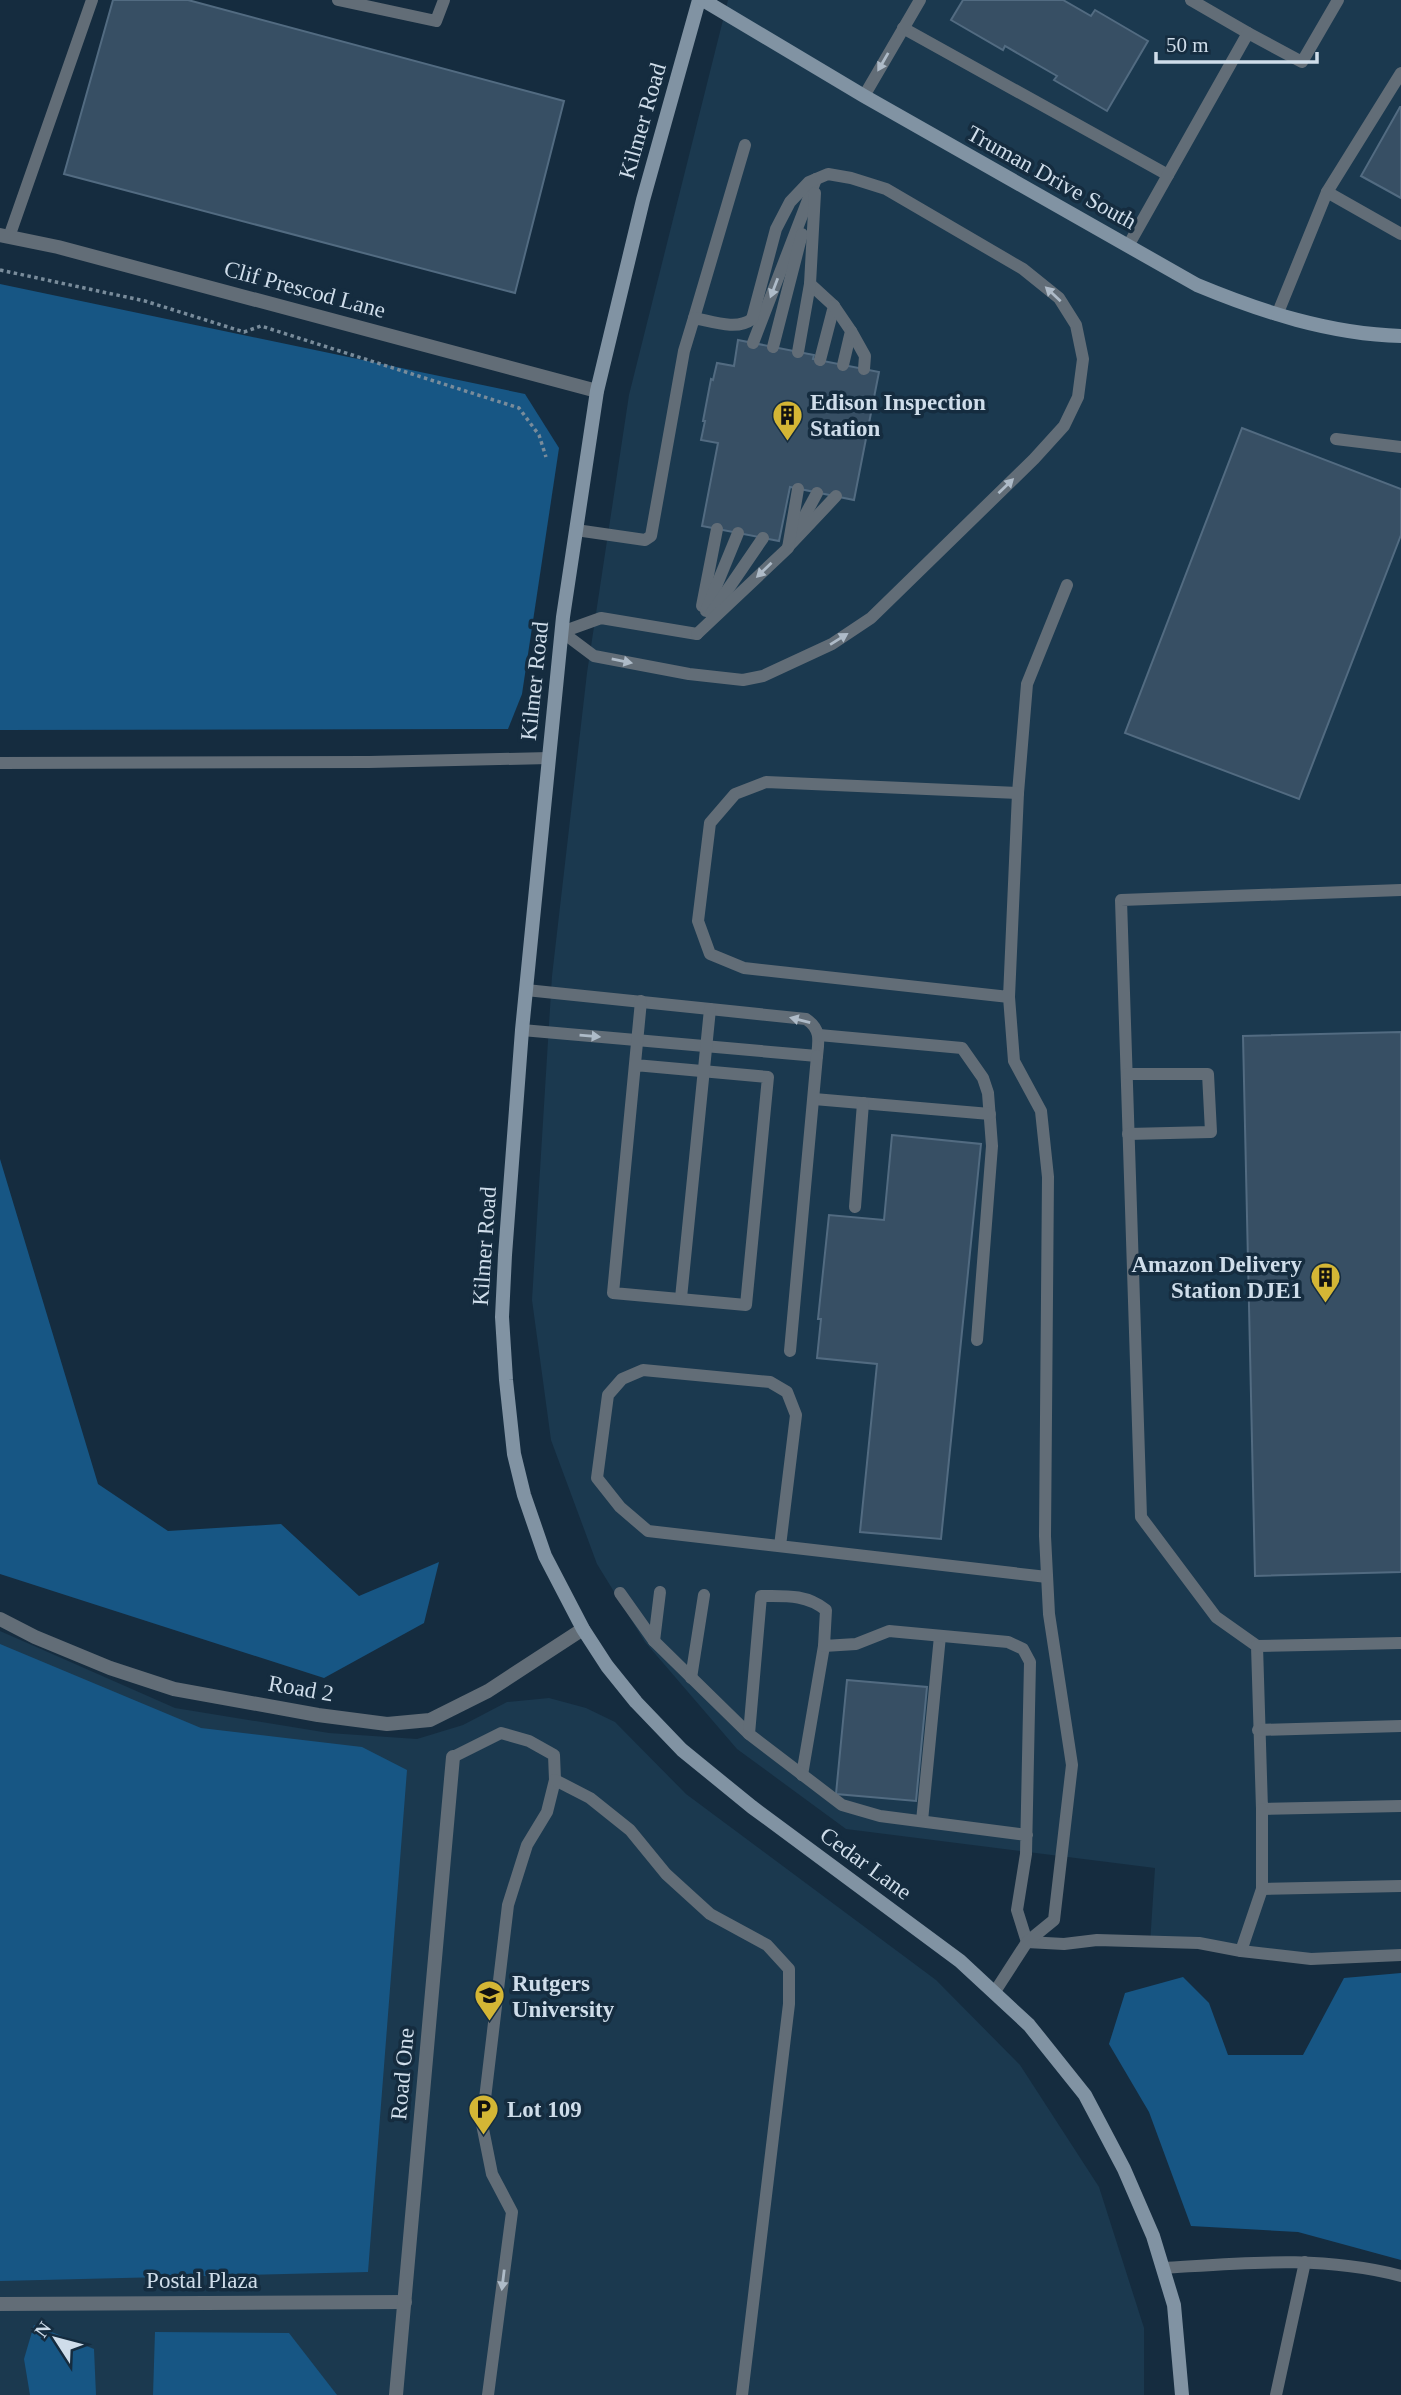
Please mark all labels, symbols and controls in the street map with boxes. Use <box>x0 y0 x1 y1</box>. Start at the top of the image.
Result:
scale bar <box>1156 21 1317 65</box>
text: 50 m <box>1166 33 1209 57</box>
one-way arrow <box>877 53 890 72</box>
street label: Kilmer Road <box>614 60 671 182</box>
street label: Truman Drive South <box>963 121 1141 235</box>
street label: Clif Prescod Lane <box>221 256 388 323</box>
one-way arrow <box>769 278 780 299</box>
one-way arrow <box>1044 286 1062 302</box>
place label: Edison Inspection Station <box>810 390 986 441</box>
building icon: Edison Inspection Station <box>770 398 804 442</box>
one-way arrow <box>997 478 1014 494</box>
one-way arrow <box>756 562 773 578</box>
street label: Kilmer Road <box>516 620 553 742</box>
one-way arrow <box>829 633 849 646</box>
one-way arrow <box>611 656 633 667</box>
one-way arrow <box>789 1014 811 1025</box>
one-way arrow <box>579 1031 601 1042</box>
street label: Kilmer Road <box>468 1185 501 1306</box>
place label: Amazon Delivery Station DJE1 <box>1131 1252 1302 1303</box>
building icon: Amazon Delivery Station DJE1 <box>1308 1260 1342 1304</box>
street label: Road 2 <box>266 1670 335 1707</box>
street label: Cedar Lane <box>815 1822 916 1905</box>
place label: Rutgers University <box>512 1971 615 2022</box>
school or university icon: Rutgers University <box>472 1979 506 2023</box>
street label: Road One <box>386 2027 419 2121</box>
parking icon: Lot 109 <box>467 2092 501 2136</box>
place label: Lot 109 <box>507 2097 582 2122</box>
street label: Postal Plaza <box>146 2268 258 2293</box>
one-way arrow <box>497 2269 508 2291</box>
north arrow <box>21 2304 91 2374</box>
text: N <box>30 2317 55 2341</box>

